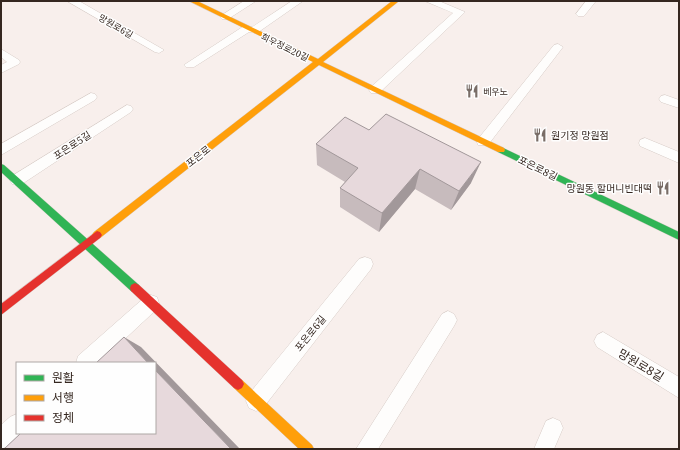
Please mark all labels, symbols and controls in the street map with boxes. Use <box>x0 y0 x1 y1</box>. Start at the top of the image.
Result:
street label: 망원로6길 <box>96 11 136 41</box>
street label: 희우정로20길 <box>259 30 311 64</box>
restaurant icon: 베우노 <box>464 83 480 99</box>
place label: 베우노 <box>483 85 508 98</box>
restaurant icon: 원기정 망원점 <box>532 127 548 143</box>
street label: 포은로5길 <box>50 128 94 162</box>
place label: 원기정 망원점 <box>551 128 609 142</box>
street label: 포은로 <box>183 142 213 170</box>
street label: 포은로8길 <box>516 152 560 184</box>
restaurant icon: 망원동 할머니빈대떡 <box>655 180 671 196</box>
place label: 망원동 할머니빈대떡 <box>567 181 652 195</box>
street label: 포은로6길 <box>291 312 329 354</box>
street label: 망원로8길 <box>615 345 667 385</box>
legend <box>16 362 156 434</box>
text: 원활 <box>52 369 74 386</box>
text: 서행 <box>52 389 74 406</box>
text: 정체 <box>52 409 74 426</box>

